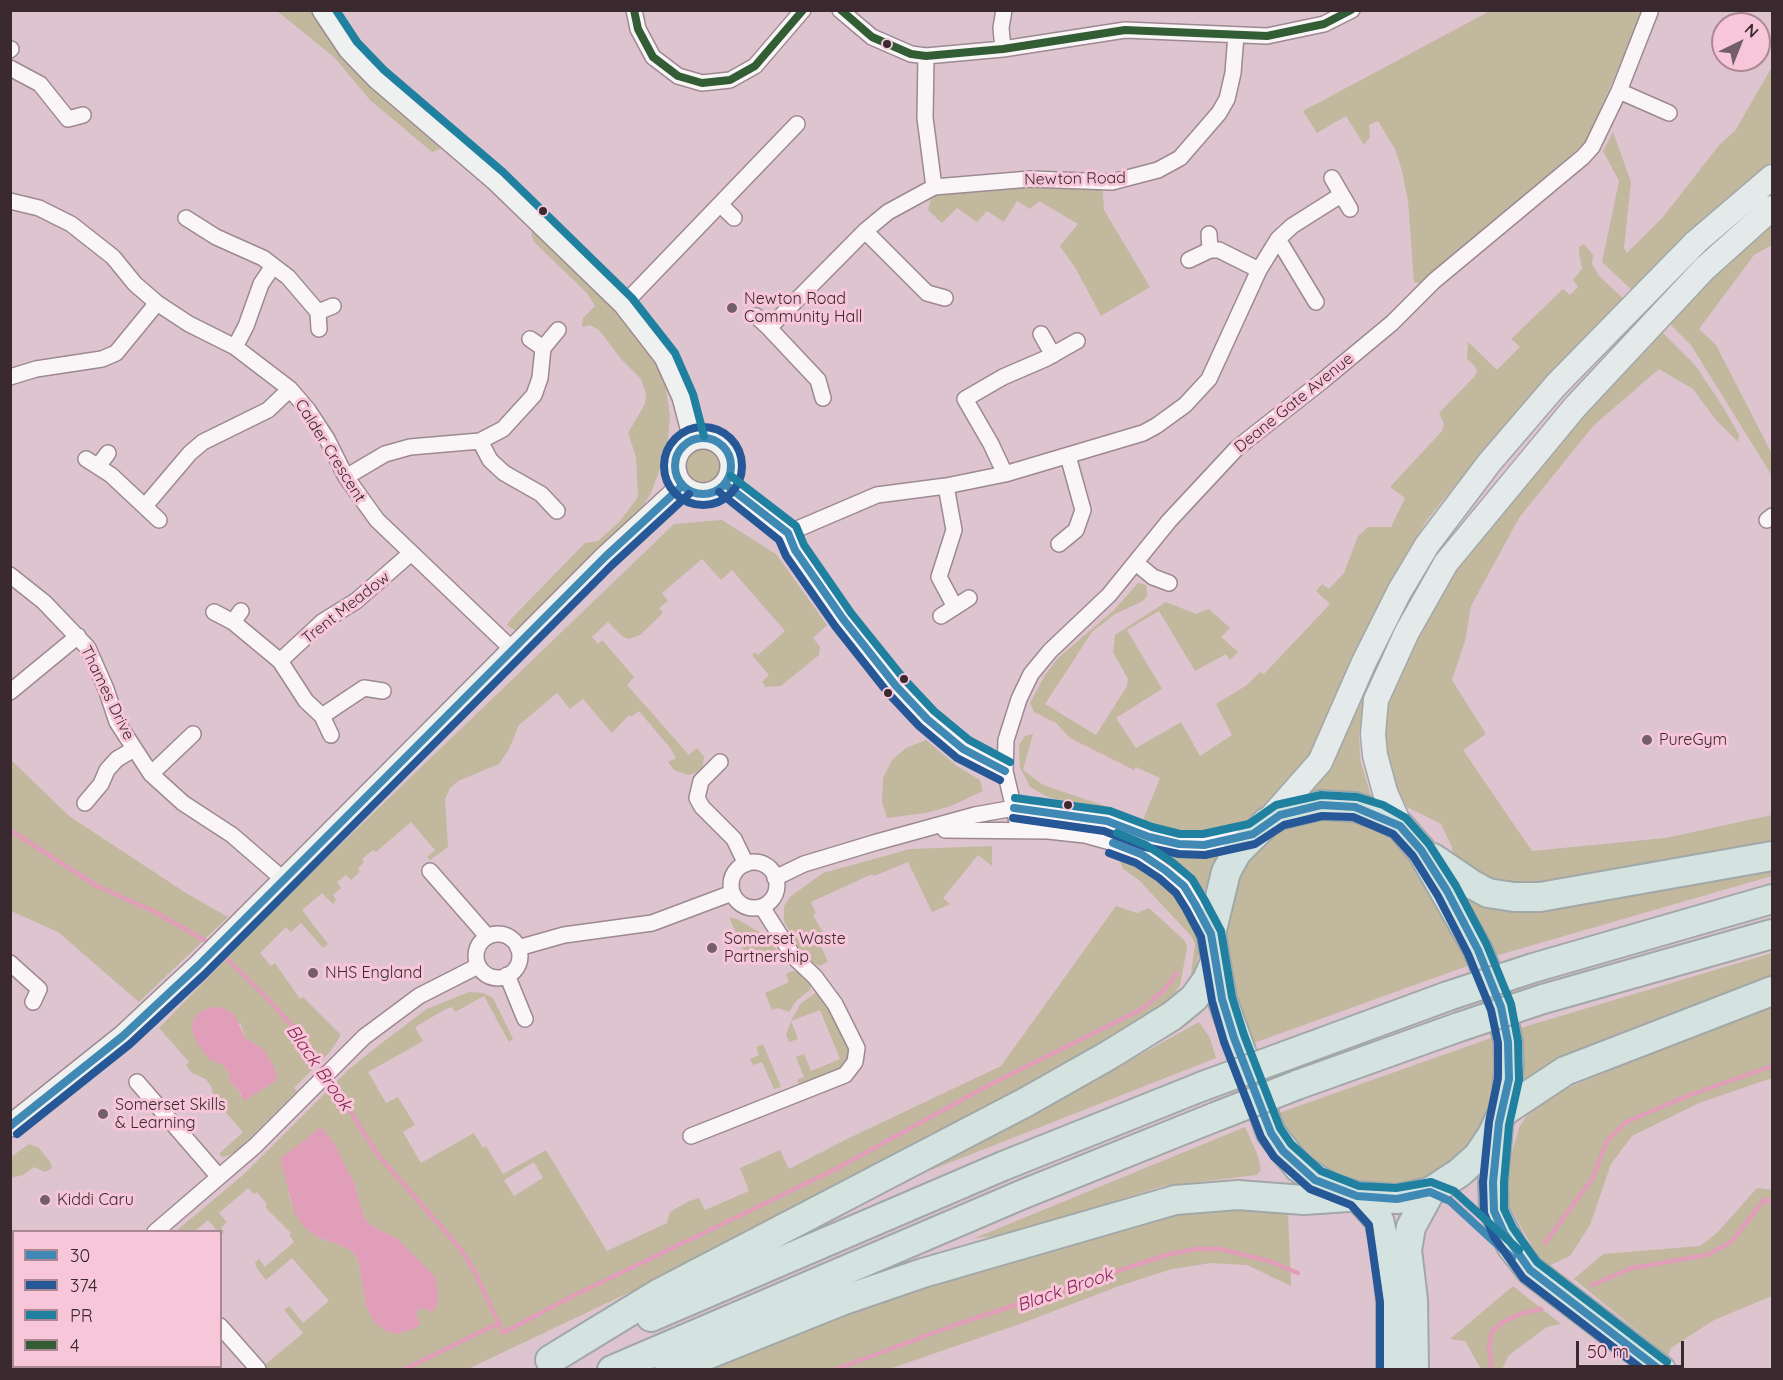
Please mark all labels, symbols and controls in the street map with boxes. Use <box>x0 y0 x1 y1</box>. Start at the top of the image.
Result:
north arrow <box>1711 12 1771 72</box>
text: N <box>1741 19 1763 42</box>
unlabelled marker <box>881 38 893 50</box>
street label: Newton Road <box>1024 169 1126 189</box>
unlabelled marker <box>537 205 549 217</box>
place label: Newton Road Community Hall <box>744 289 863 327</box>
marker: Newton Road Community Hall <box>725 301 739 315</box>
street label: Deane Gate Avenue <box>1231 349 1357 457</box>
street label: Calder Crescent <box>291 396 369 506</box>
street label: Trent Meadow <box>298 568 394 648</box>
street label: Thames Drive <box>76 643 138 743</box>
unlabelled marker <box>898 673 910 685</box>
unlabelled marker <box>882 687 894 699</box>
place label: PureGym <box>1659 730 1727 750</box>
marker: PureGym <box>1640 733 1654 747</box>
unlabelled marker <box>1062 799 1074 811</box>
place label: Somerset Waste Partnership <box>724 929 846 967</box>
marker: Somerset Waste Partnership <box>705 941 719 955</box>
place label: NHS England <box>325 963 422 983</box>
marker: NHS England <box>306 966 320 980</box>
water label: Black Brook <box>281 1021 357 1115</box>
place label: Somerset Skills & Learning <box>115 1095 226 1133</box>
marker: Somerset Skills & Learning <box>96 1107 110 1121</box>
place label: Kiddi Caru <box>57 1190 134 1210</box>
marker: Kiddi Caru <box>38 1193 52 1207</box>
legend <box>12 1230 222 1368</box>
text: 30 <box>70 1244 90 1267</box>
water label: Black Brook <box>1014 1263 1116 1317</box>
text: 374 <box>70 1274 97 1297</box>
text: PR <box>70 1304 93 1327</box>
scale bar <box>1579 1329 1687 1367</box>
text: 4 <box>70 1334 80 1357</box>
text: 50 m <box>1587 1340 1629 1363</box>

